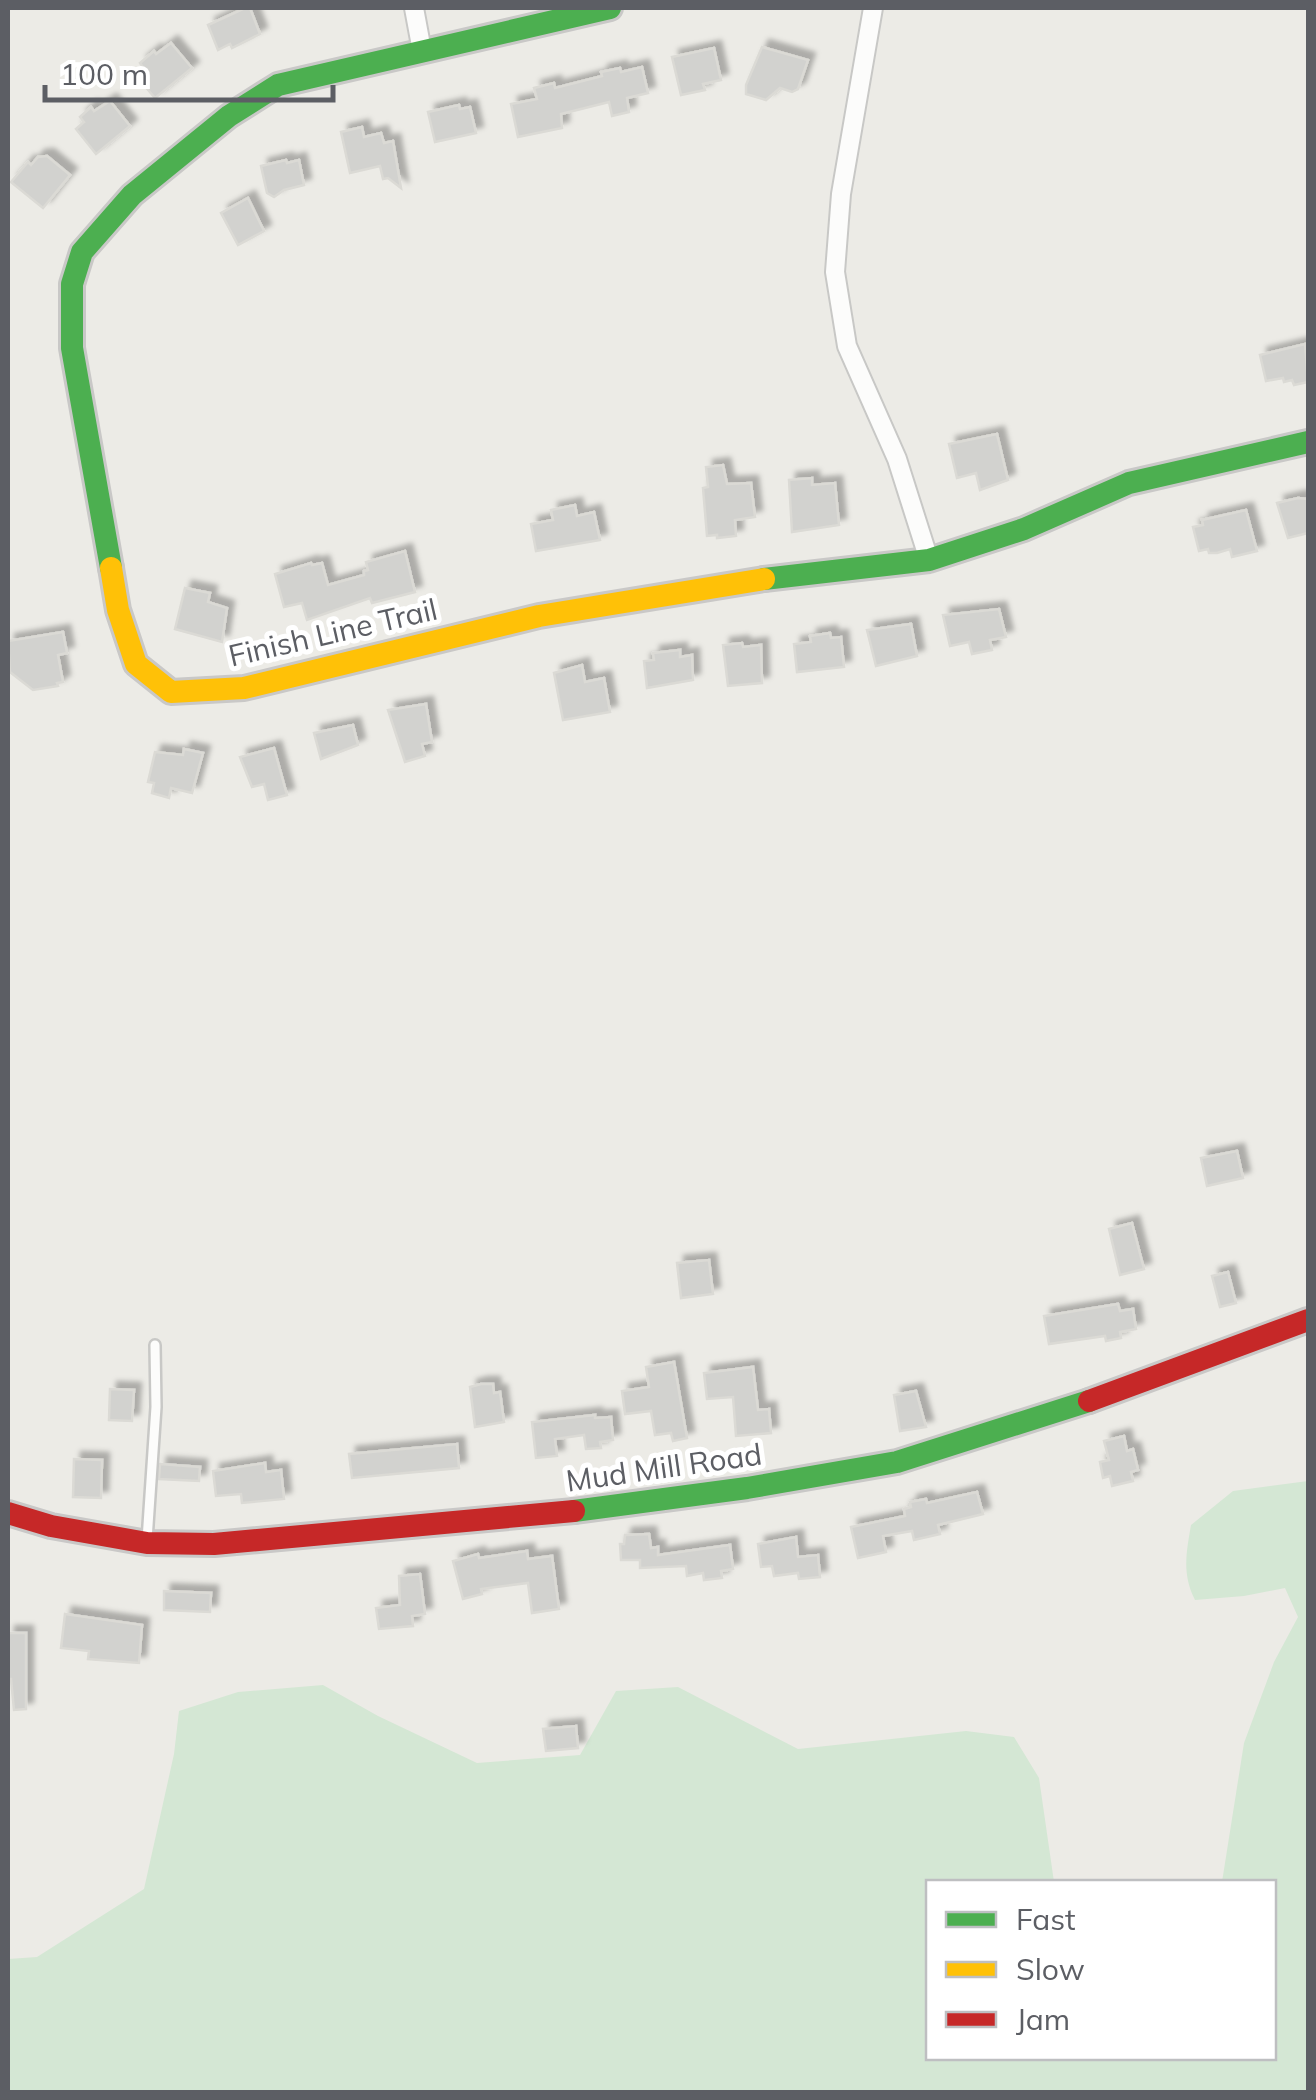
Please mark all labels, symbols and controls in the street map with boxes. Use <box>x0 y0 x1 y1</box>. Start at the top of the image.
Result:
scale bar <box>45 40 332 102</box>
text: 100 m <box>60 55 148 93</box>
street label: Finish Line Trail <box>225 590 441 675</box>
street label: Mud Mill Road <box>563 1434 764 1500</box>
legend <box>926 1880 1276 2060</box>
text: Fast <box>1016 1900 1076 1938</box>
text: Slow <box>1016 1950 1085 1988</box>
text: Jam <box>1016 2000 1070 2038</box>

